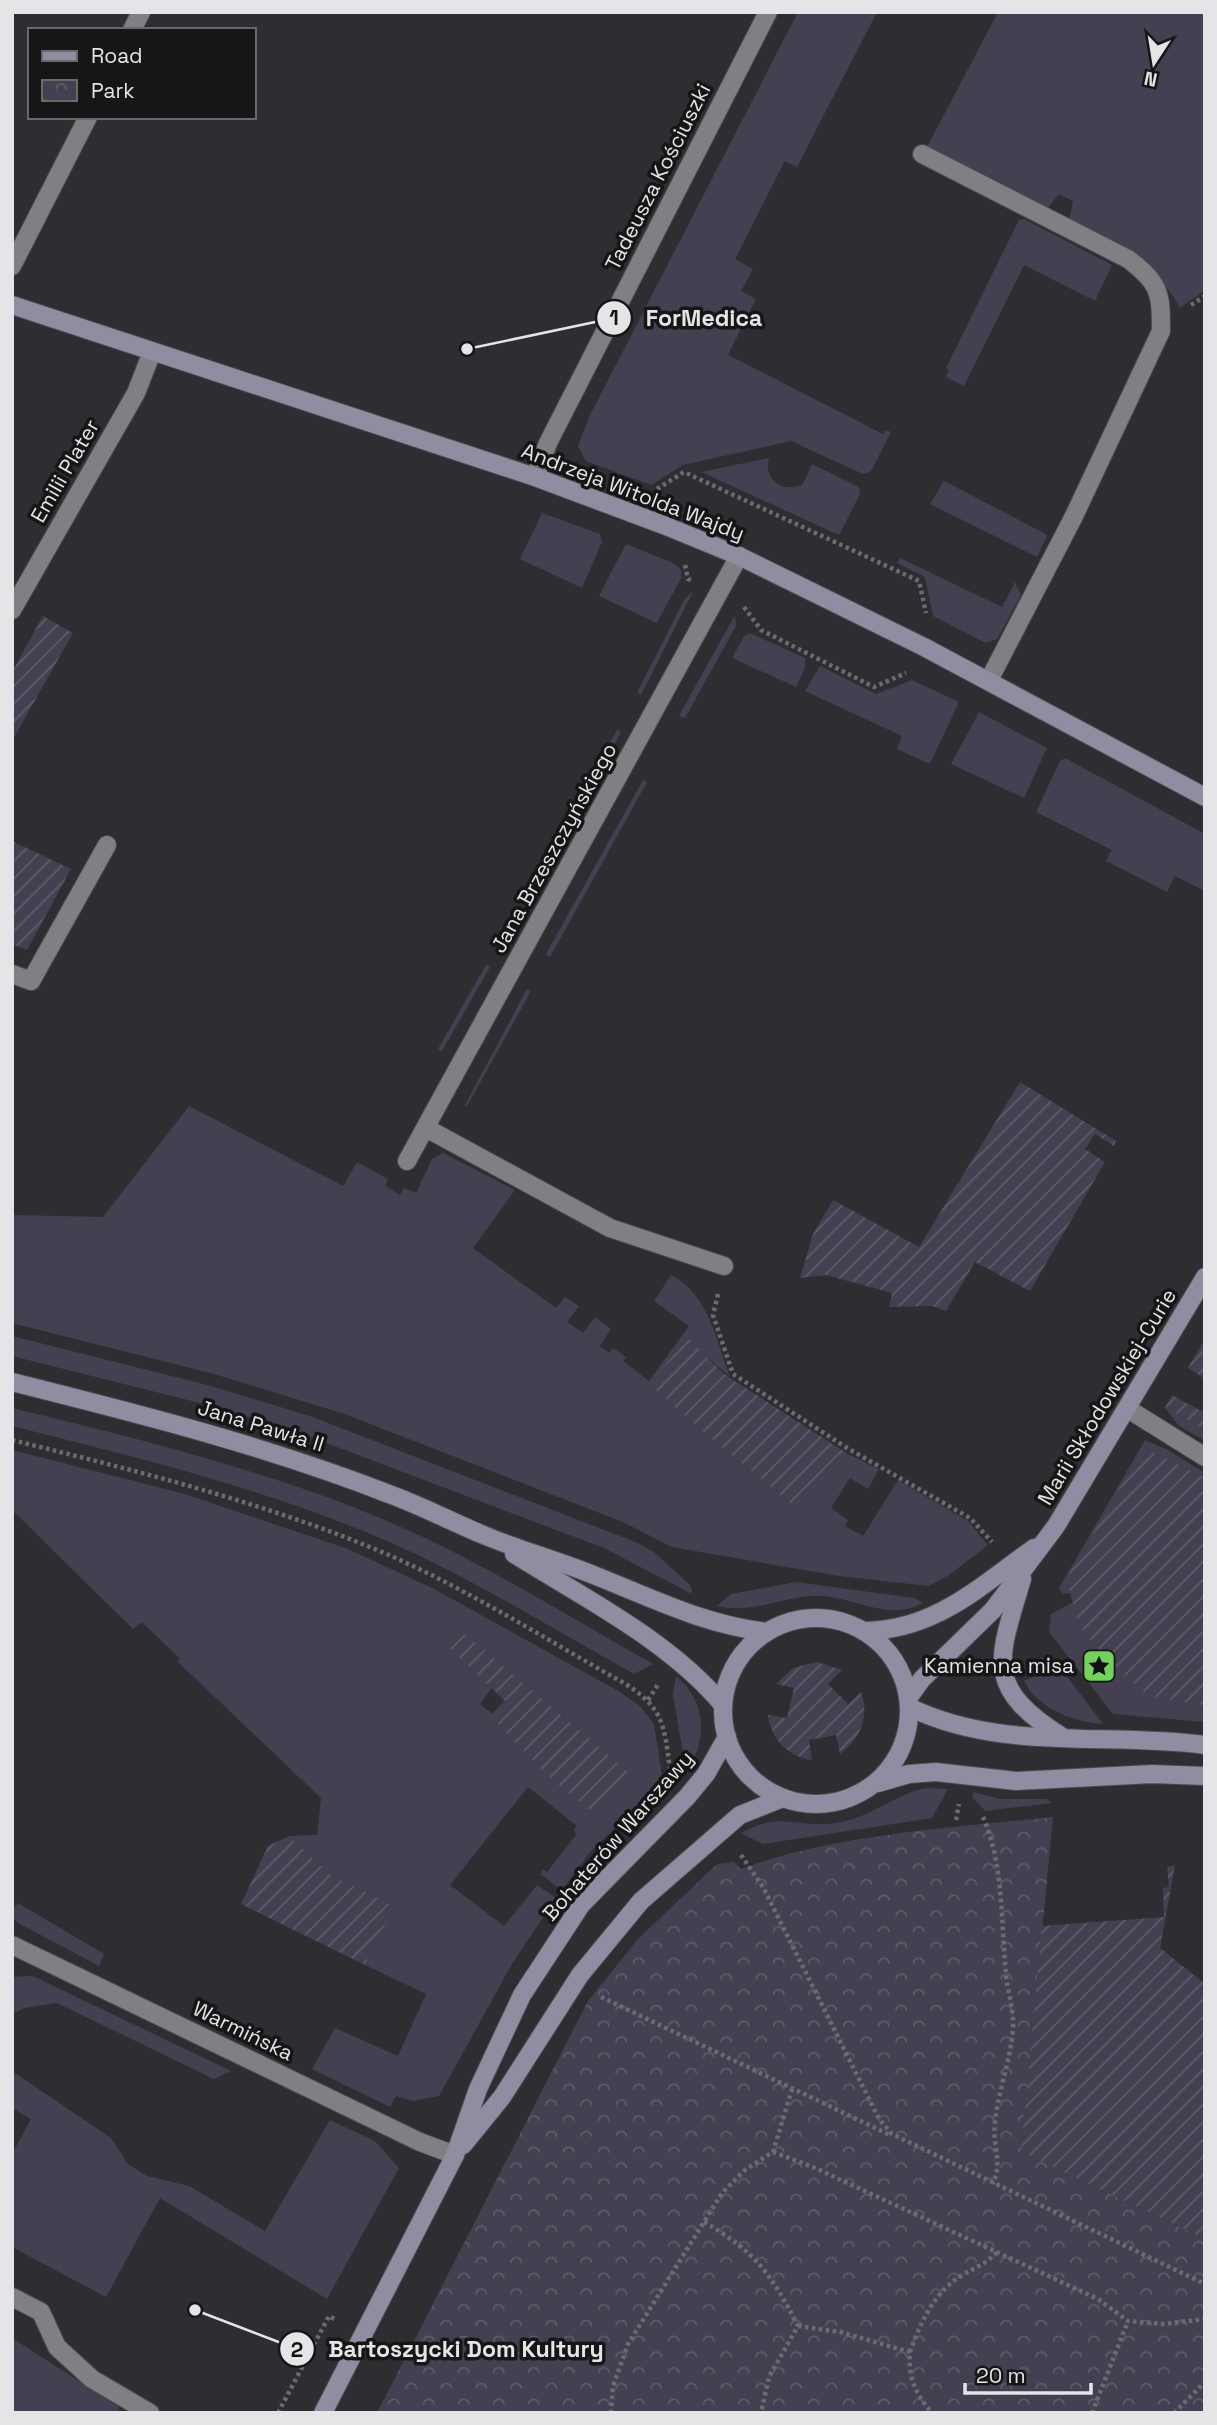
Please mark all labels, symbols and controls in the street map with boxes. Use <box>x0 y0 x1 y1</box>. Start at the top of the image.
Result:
legend <box>28 28 256 119</box>
north arrow <box>1119 28 1189 98</box>
text: Road <box>91 42 143 69</box>
text: N <box>1142 66 1159 93</box>
text: Park <box>91 77 135 104</box>
street label: Tadeusza Kościuszki <box>599 79 716 275</box>
callout: ForMedica <box>597 296 776 340</box>
text: ForMedica <box>646 303 762 333</box>
text: 1 <box>609 304 619 331</box>
street label: Emilii Plater <box>24 414 105 527</box>
street label: Andrzeja Witolda Wajdy <box>518 437 748 547</box>
street label: Jana Brzeszczyńskiego <box>485 738 623 958</box>
street label: Marii Skłodowskiej-Curie <box>1031 1284 1182 1510</box>
street label: Jana Pawła II <box>195 1394 327 1458</box>
place icon: Kamienna misa <box>1080 1647 1118 1685</box>
place label: Kamienna misa <box>924 1652 1074 1679</box>
street label: Bohaterów Warszawy <box>536 1745 699 1926</box>
street label: Warmińska <box>189 1995 298 2066</box>
callout: Bartoszycki Dom Kultury <box>280 2327 618 2371</box>
text: Bartoszycki Dom Kultury <box>328 2334 604 2364</box>
text: 2 <box>291 2336 303 2363</box>
scale bar <box>965 2352 1091 2396</box>
text: 20 m <box>976 2362 1026 2389</box>

